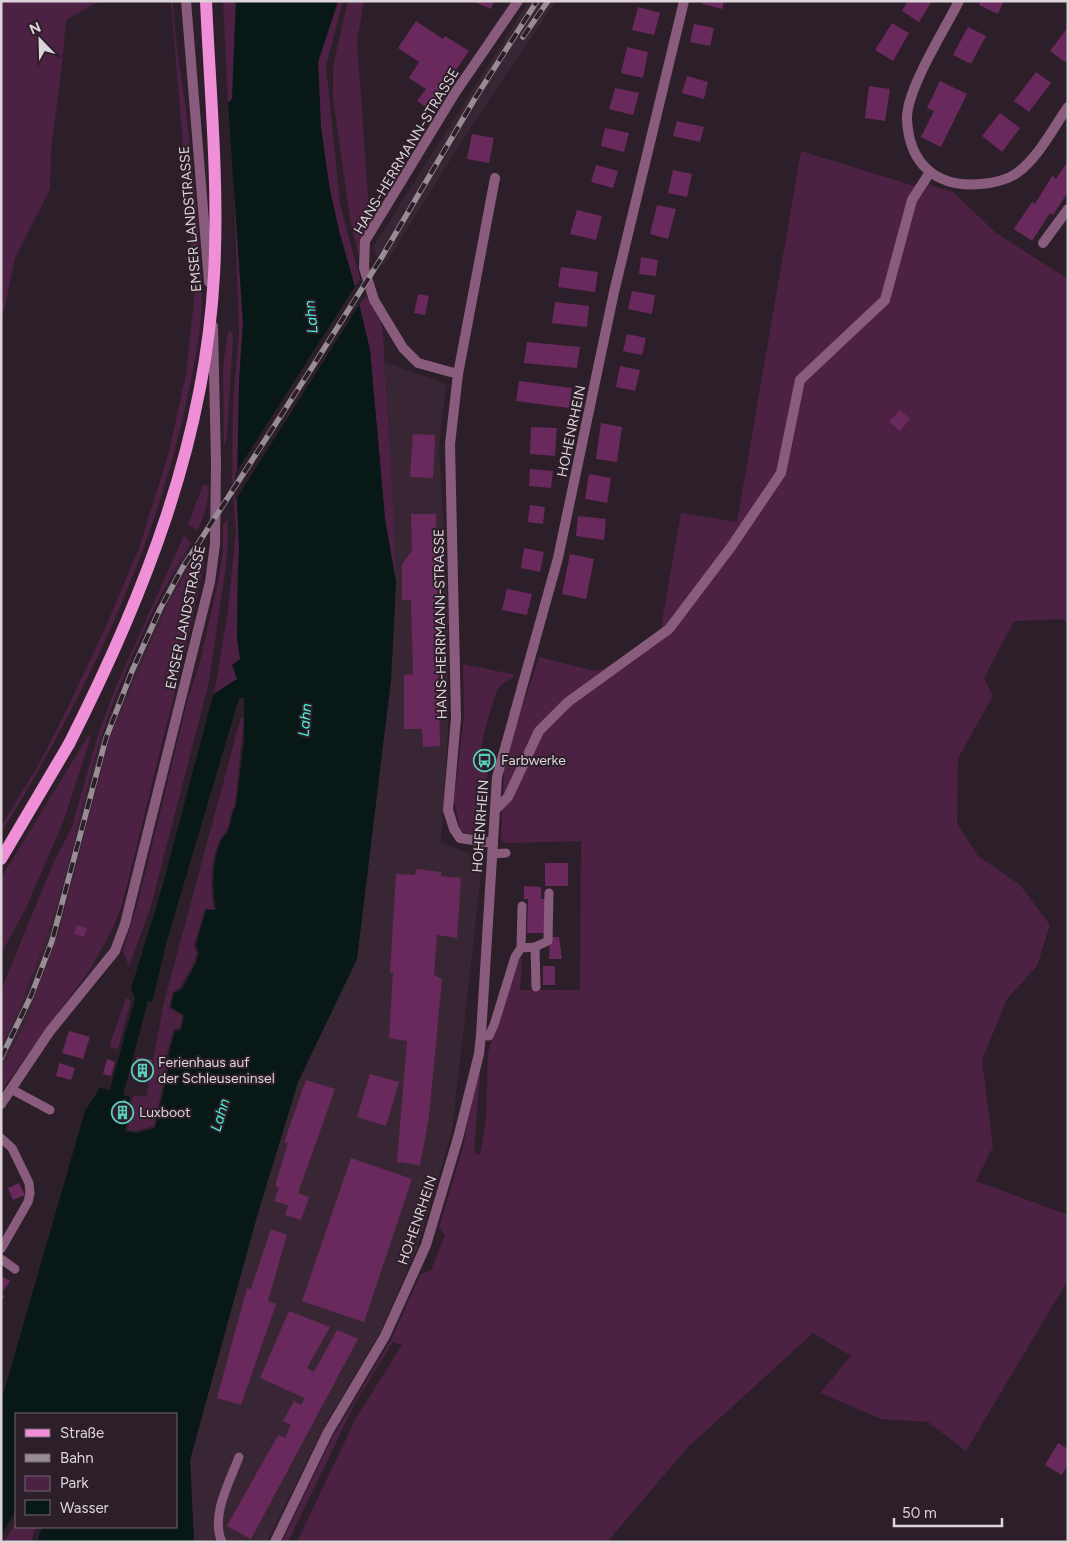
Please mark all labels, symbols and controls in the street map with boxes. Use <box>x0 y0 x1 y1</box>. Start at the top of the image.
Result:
north arrow <box>15 15 65 65</box>
text: N <box>27 19 43 38</box>
street label: HANS-HERRMANN-STRASSE <box>350 65 463 237</box>
street label: EMSER LANDSTRASSE <box>176 145 205 293</box>
water label: Lahn <box>300 299 322 335</box>
street label: HOHENRHEIN <box>553 384 589 478</box>
street label: HANS-HERRMANN-STRASSE <box>430 529 451 719</box>
street label: EMSER LANDSTRASSE <box>162 544 209 691</box>
water label: Lahn <box>295 703 315 737</box>
bus stop icon: Farbwerke <box>473 748 497 772</box>
place label: Farbwerke <box>501 752 566 769</box>
street label: HOHENRHEIN <box>469 779 492 873</box>
place label: Ferienhaus auf der Schleuseninsel <box>158 1054 275 1087</box>
building icon: Ferienhaus auf der Schleuseninsel <box>130 1058 154 1082</box>
water label: Lahn <box>207 1096 233 1134</box>
building icon: Luxboot <box>111 1100 135 1124</box>
place label: Luxboot <box>139 1104 190 1121</box>
street label: HOHENRHEIN <box>394 1173 441 1267</box>
legend <box>15 1413 178 1528</box>
text: Straße <box>60 1424 104 1442</box>
text: Bahn <box>60 1449 94 1467</box>
text: Park <box>60 1474 89 1492</box>
scale bar <box>894 1496 1002 1528</box>
text: Wasser <box>60 1499 109 1517</box>
text: 50 m <box>902 1504 937 1522</box>

